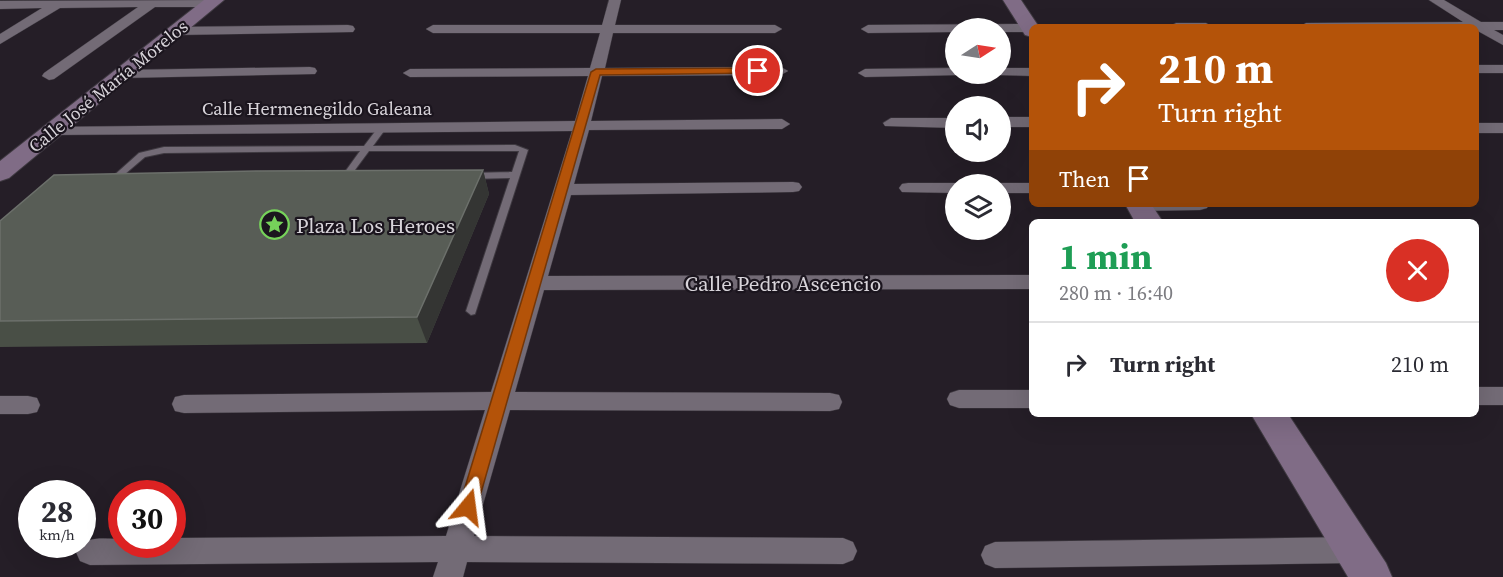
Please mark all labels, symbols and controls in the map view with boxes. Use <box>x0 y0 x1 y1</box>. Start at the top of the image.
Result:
street label: Calle José María Morelos <box>23 14 193 158</box>
north arrow <box>945 18 1011 84</box>
map controls <box>945 18 1011 240</box>
text: 210 m <box>1158 39 1273 97</box>
pin <box>732 45 783 96</box>
icon: right <box>1059 48 1137 126</box>
icon: arrive <box>741 54 774 87</box>
text: Turn right <box>1158 94 1282 131</box>
street label: Calle Hermenegildo Galeana <box>202 96 433 121</box>
button: sound <box>945 96 1011 162</box>
icon: arrive <box>1122 162 1155 195</box>
text: Then <box>1059 164 1110 194</box>
button: layers <box>945 174 1011 240</box>
place icon: Plaza Los Heroes <box>259 209 291 241</box>
place label: Plaza Los Heroes <box>296 211 455 240</box>
text: 1 min <box>1059 232 1152 281</box>
button: close <box>1386 239 1449 302</box>
street label: Calle Pedro Ascencio <box>685 269 881 298</box>
text: 280 m · 16:40 <box>1059 279 1173 307</box>
icon: right <box>1059 348 1092 381</box>
text: Turn right <box>1110 349 1215 379</box>
text: 210 m <box>1391 349 1449 379</box>
position arrow <box>436 475 500 539</box>
speed limit sign: 30 <box>108 480 186 558</box>
text: 28 <box>41 491 73 532</box>
text: km/h <box>39 524 75 545</box>

